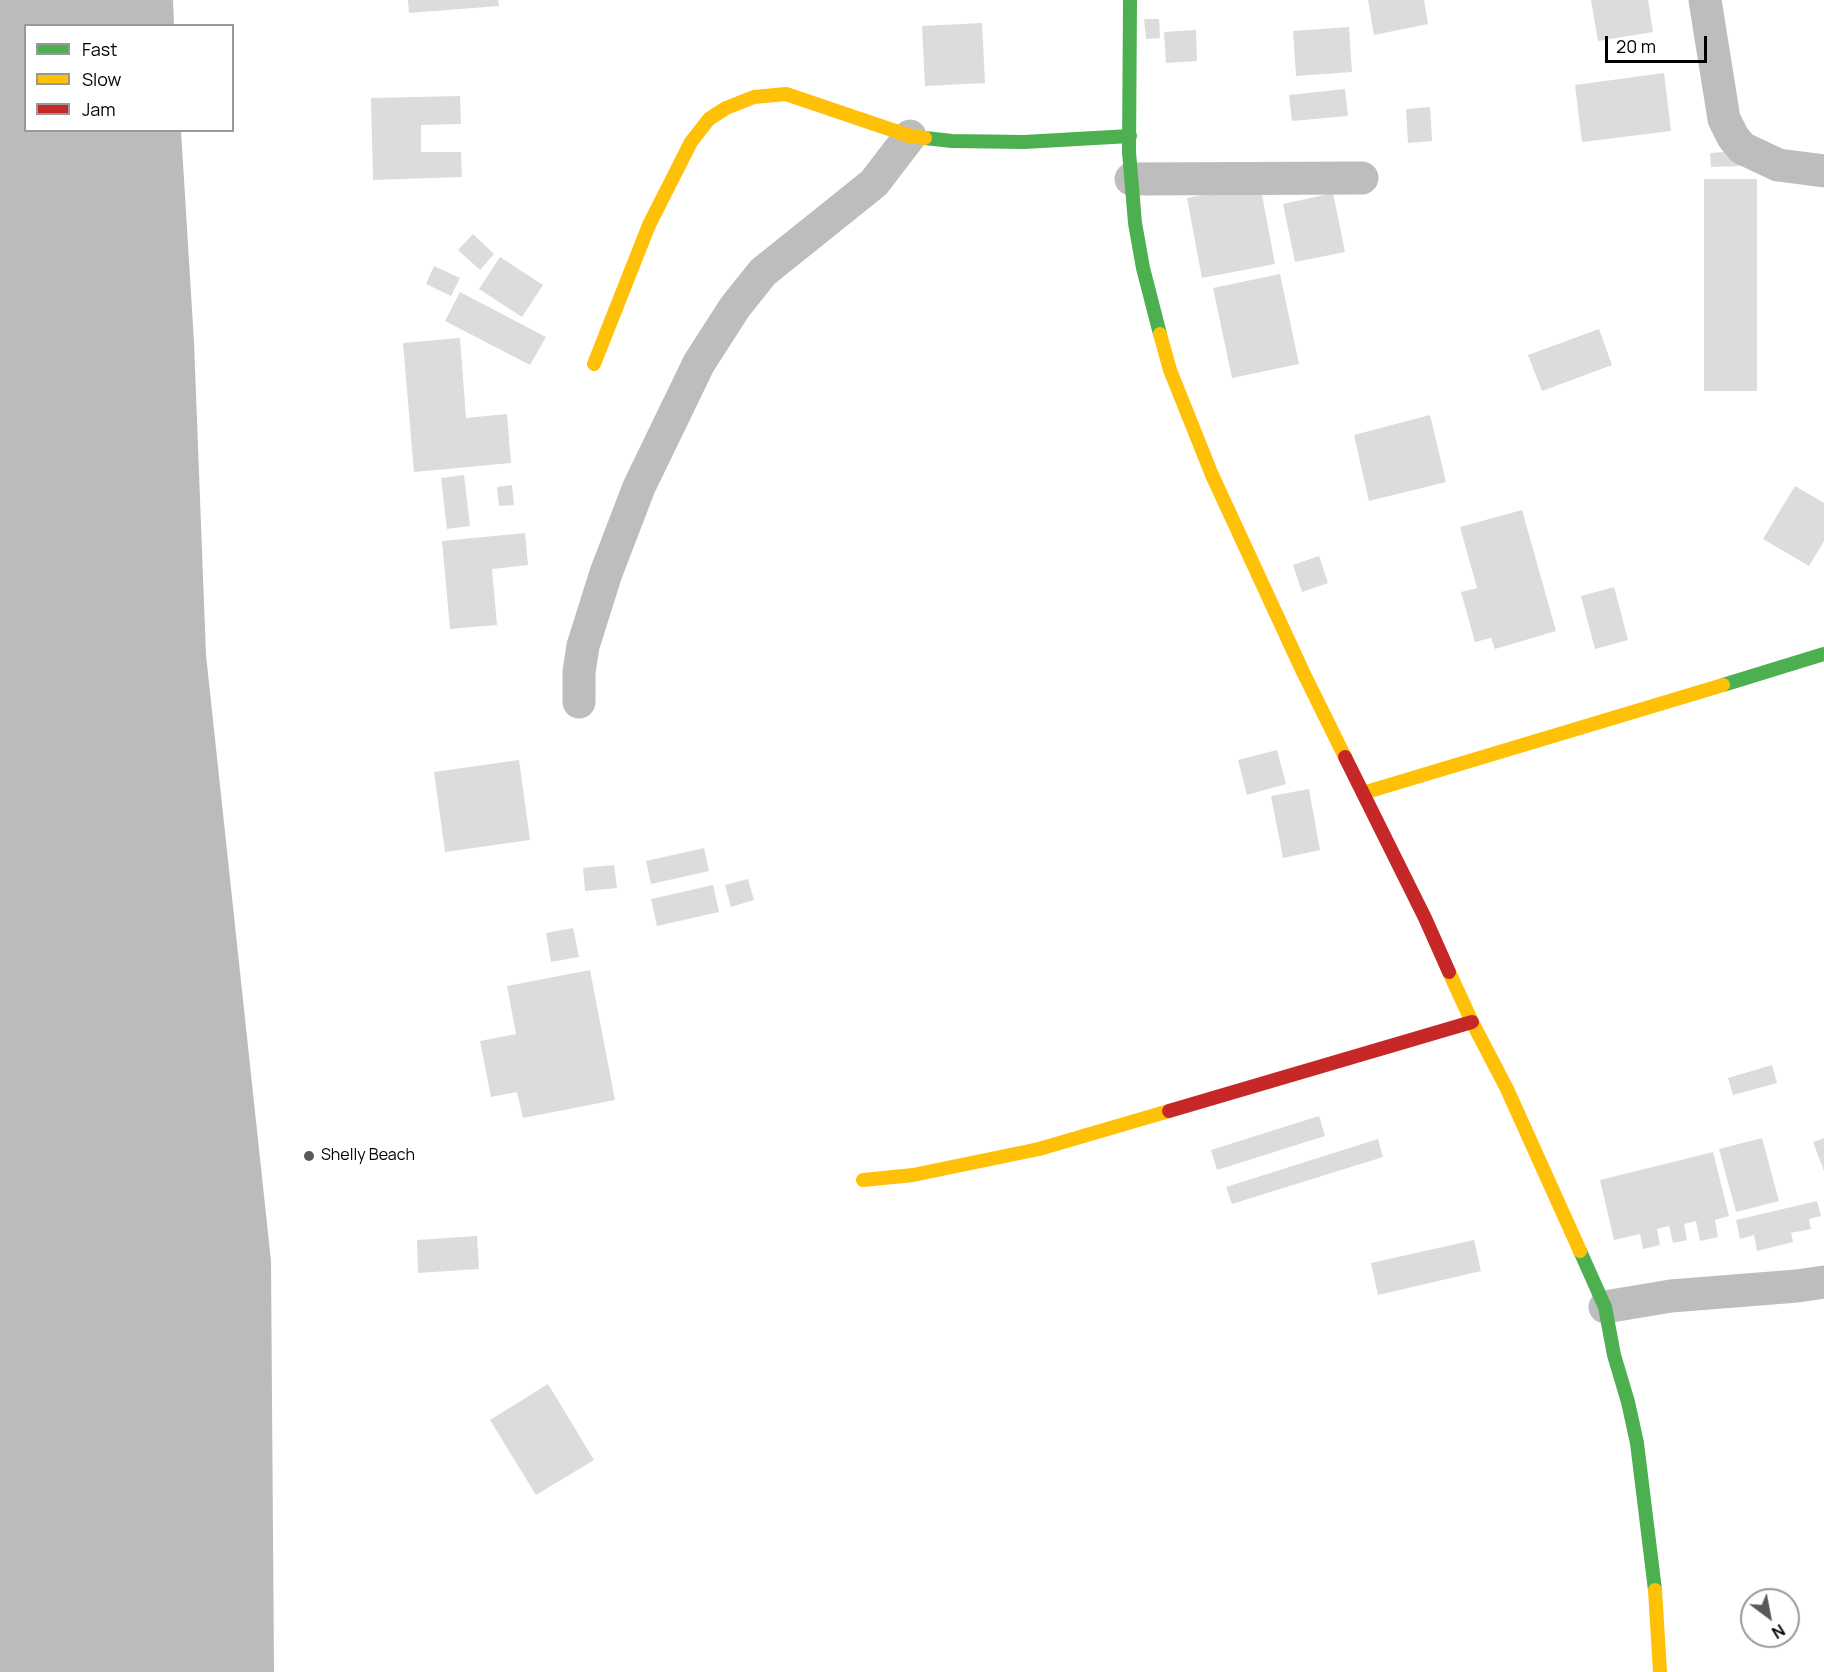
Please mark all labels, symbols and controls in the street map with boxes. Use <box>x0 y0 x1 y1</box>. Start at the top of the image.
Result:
legend <box>24 24 234 132</box>
scale bar <box>1608 24 1710 62</box>
text: 20 m <box>1616 34 1656 58</box>
text: Fast <box>82 37 117 61</box>
text: Slow <box>82 67 121 91</box>
text: Jam <box>82 97 116 121</box>
place label: Shelly Beach <box>321 1146 415 1166</box>
marker: Shelly Beach <box>302 1149 316 1163</box>
north arrow <box>1740 1588 1800 1648</box>
text: N <box>1768 1619 1789 1644</box>

